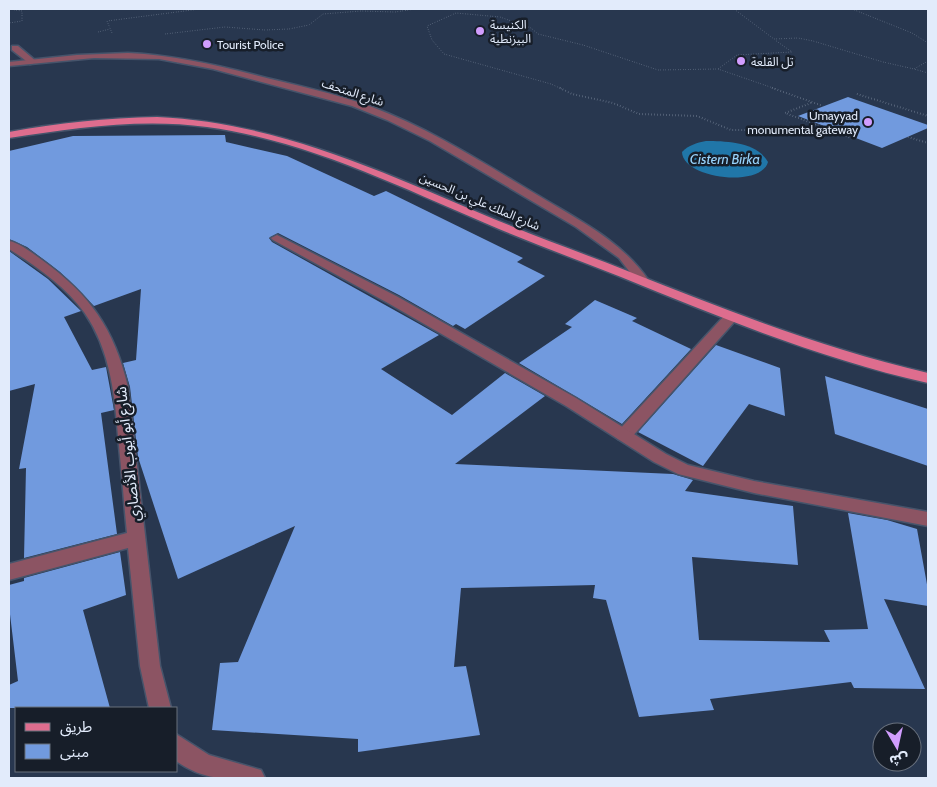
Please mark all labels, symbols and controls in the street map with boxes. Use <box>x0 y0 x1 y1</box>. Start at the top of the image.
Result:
place label: الكنيسة البيزنطية <box>490 17 531 46</box>
marker: الكنيسة البيزنطية <box>474 25 486 37</box>
place label: Tourist Police <box>217 37 284 52</box>
marker: Tourist Police <box>201 38 213 50</box>
place label: تل القلعة <box>751 54 794 69</box>
marker: تل القلعة <box>735 55 747 67</box>
street label: شارع المتحف <box>319 75 386 111</box>
place label: Umayyad monumental gateway <box>747 108 858 137</box>
marker: Umayyad monumental gateway <box>862 116 874 128</box>
water label: Cistern Birka <box>690 150 760 168</box>
street label: شارع الملك علي بن الحسين <box>416 169 542 236</box>
street label: شارع أبو أيوب الأنصاري <box>112 385 147 522</box>
legend <box>15 707 178 772</box>
text: طريق <box>60 718 92 737</box>
north arrow <box>872 722 922 772</box>
text: مبنى <box>60 743 89 761</box>
text: ش <box>888 749 910 770</box>

